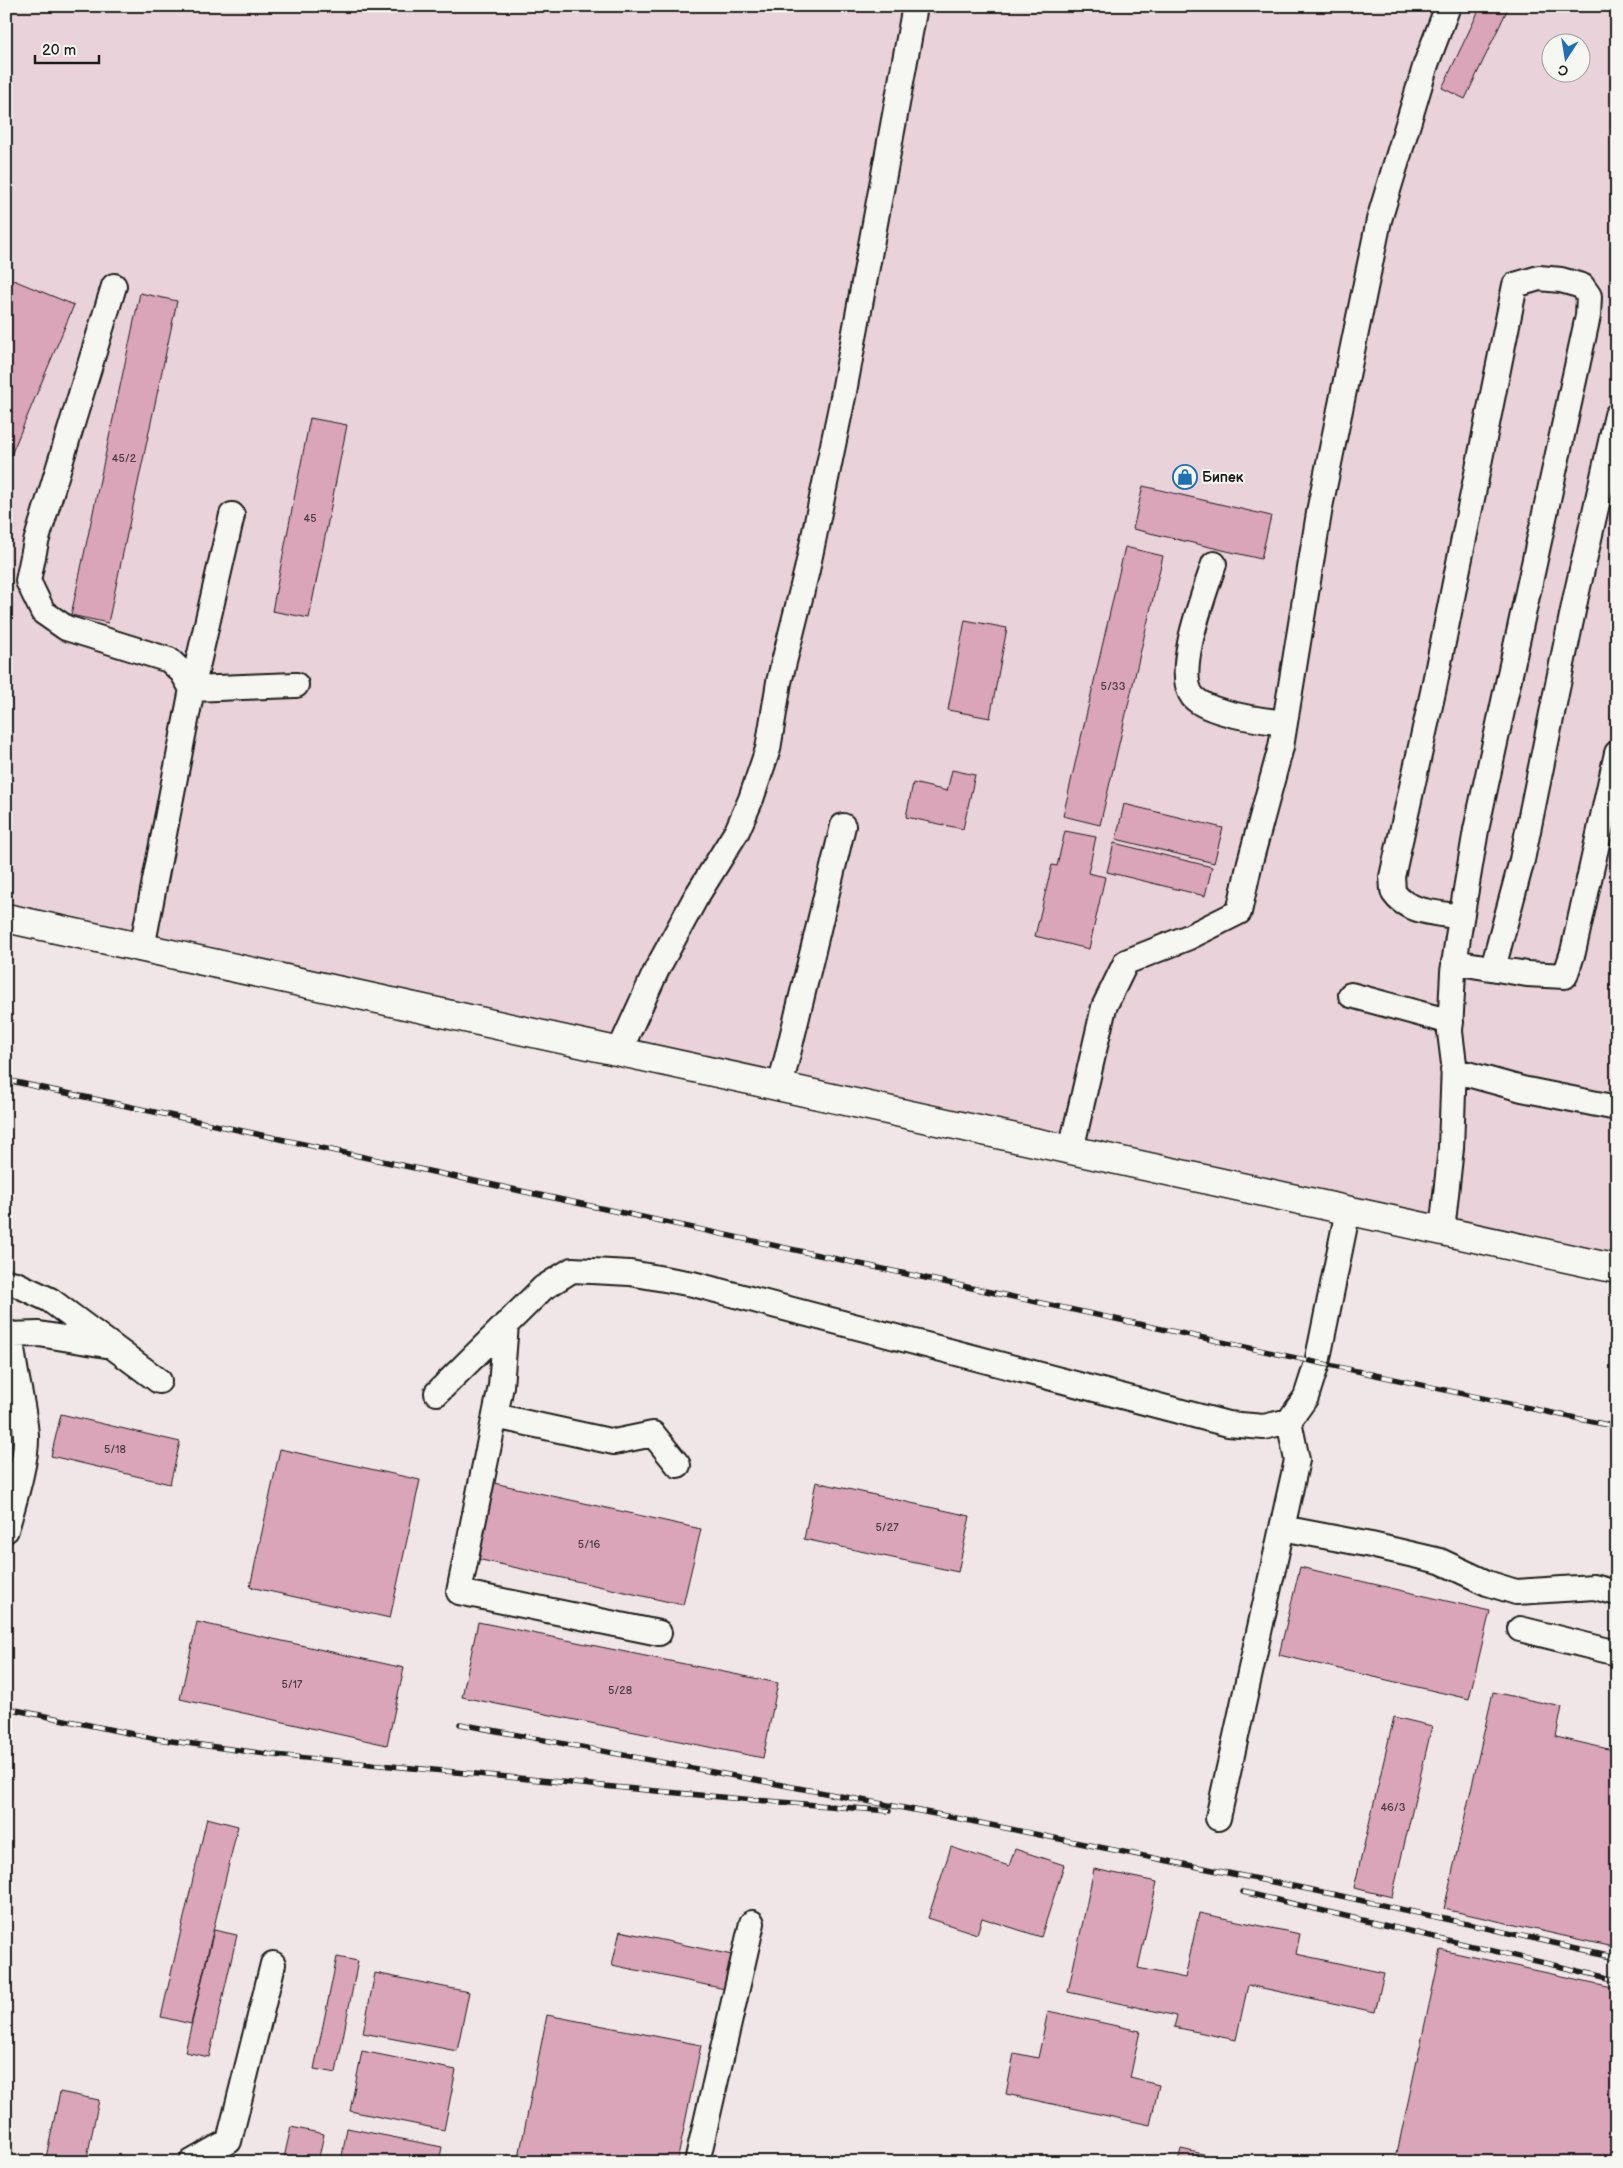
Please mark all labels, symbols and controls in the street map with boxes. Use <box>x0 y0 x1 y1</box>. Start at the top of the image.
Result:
scale bar <box>35 32 99 64</box>
north arrow <box>1540 32 1590 82</box>
text: 20 m <box>42 41 76 60</box>
text: С <box>1557 61 1570 80</box>
house number: 45/2 <box>112 452 137 465</box>
shop icon: Бипек <box>1172 464 1198 490</box>
place label: Бипек <box>1202 469 1244 486</box>
house number: 45 <box>303 512 317 525</box>
house number: 5/33 <box>1101 680 1126 693</box>
house number: 5/18 <box>104 1443 126 1456</box>
house number: 5/27 <box>875 1521 899 1534</box>
house number: 5/16 <box>578 1538 600 1551</box>
house number: 5/17 <box>282 1678 303 1691</box>
house number: 5/28 <box>608 1684 632 1697</box>
house number: 46/3 <box>1380 1801 1406 1814</box>

